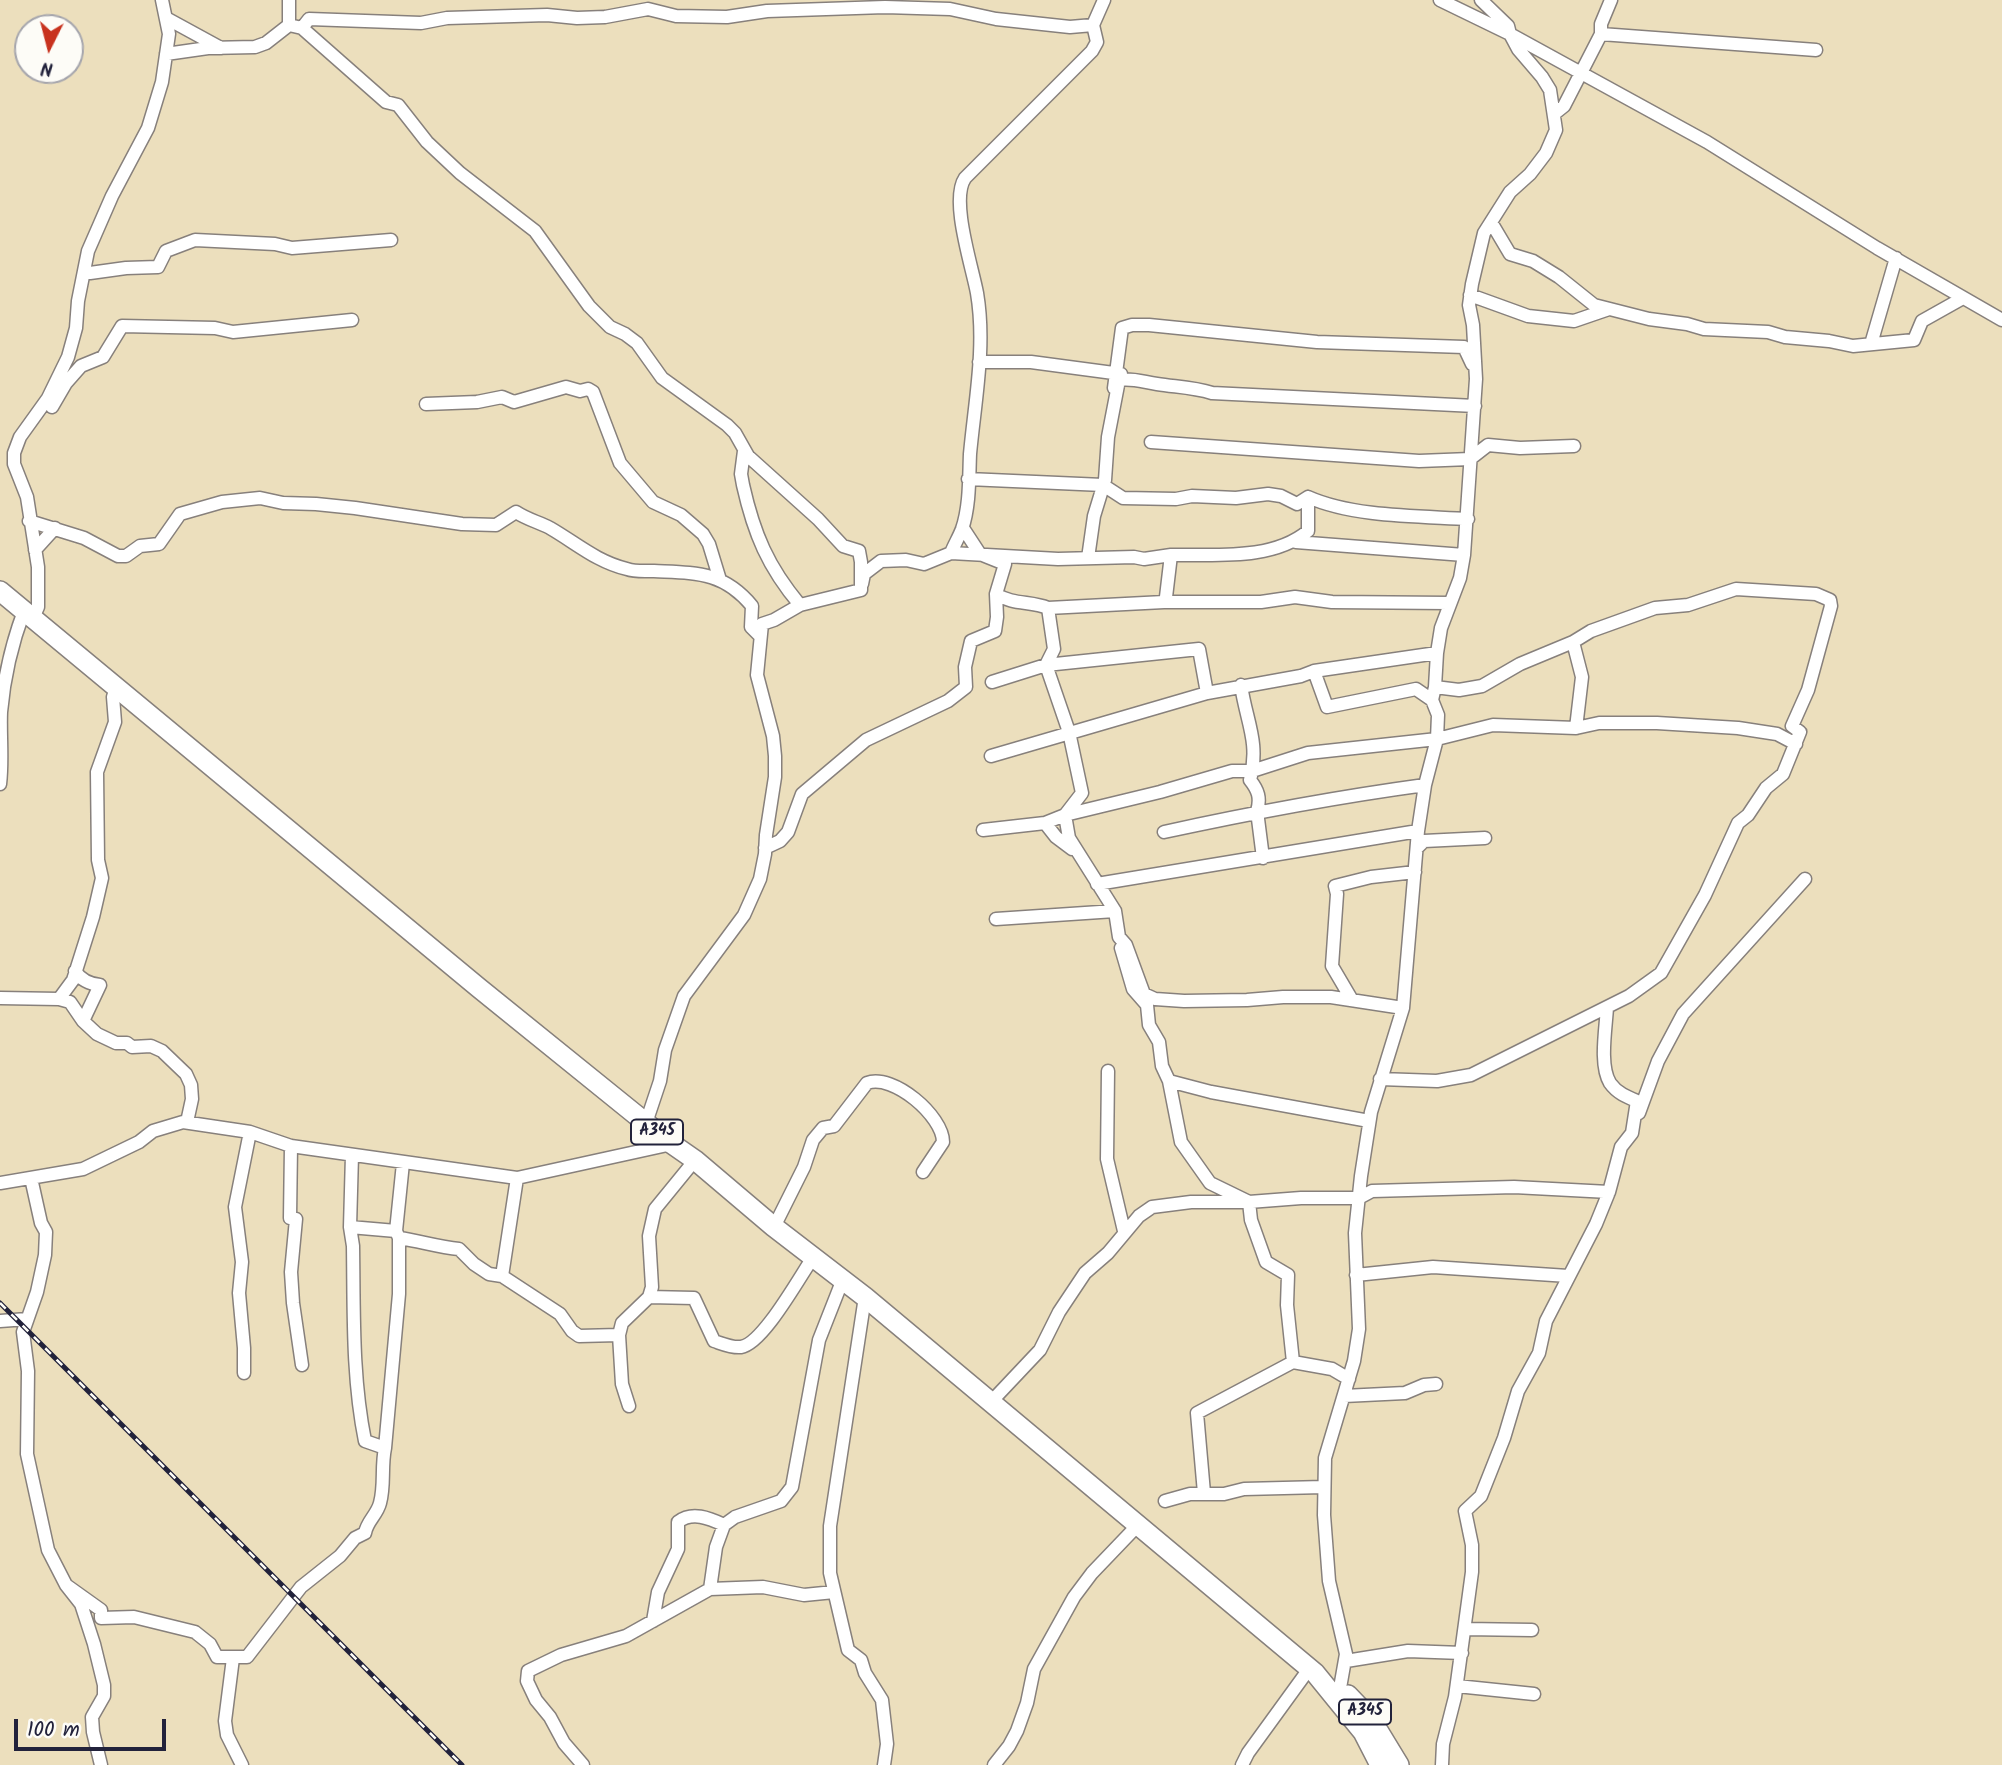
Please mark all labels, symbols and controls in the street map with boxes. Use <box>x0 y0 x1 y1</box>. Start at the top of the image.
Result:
north arrow <box>14 14 84 84</box>
text: N <box>39 52 55 83</box>
road number: A345 <box>631 1120 683 1144</box>
road number: A345 <box>1339 1700 1391 1724</box>
scale bar <box>18 1706 170 1750</box>
text: 100 m <box>27 1714 80 1747</box>

